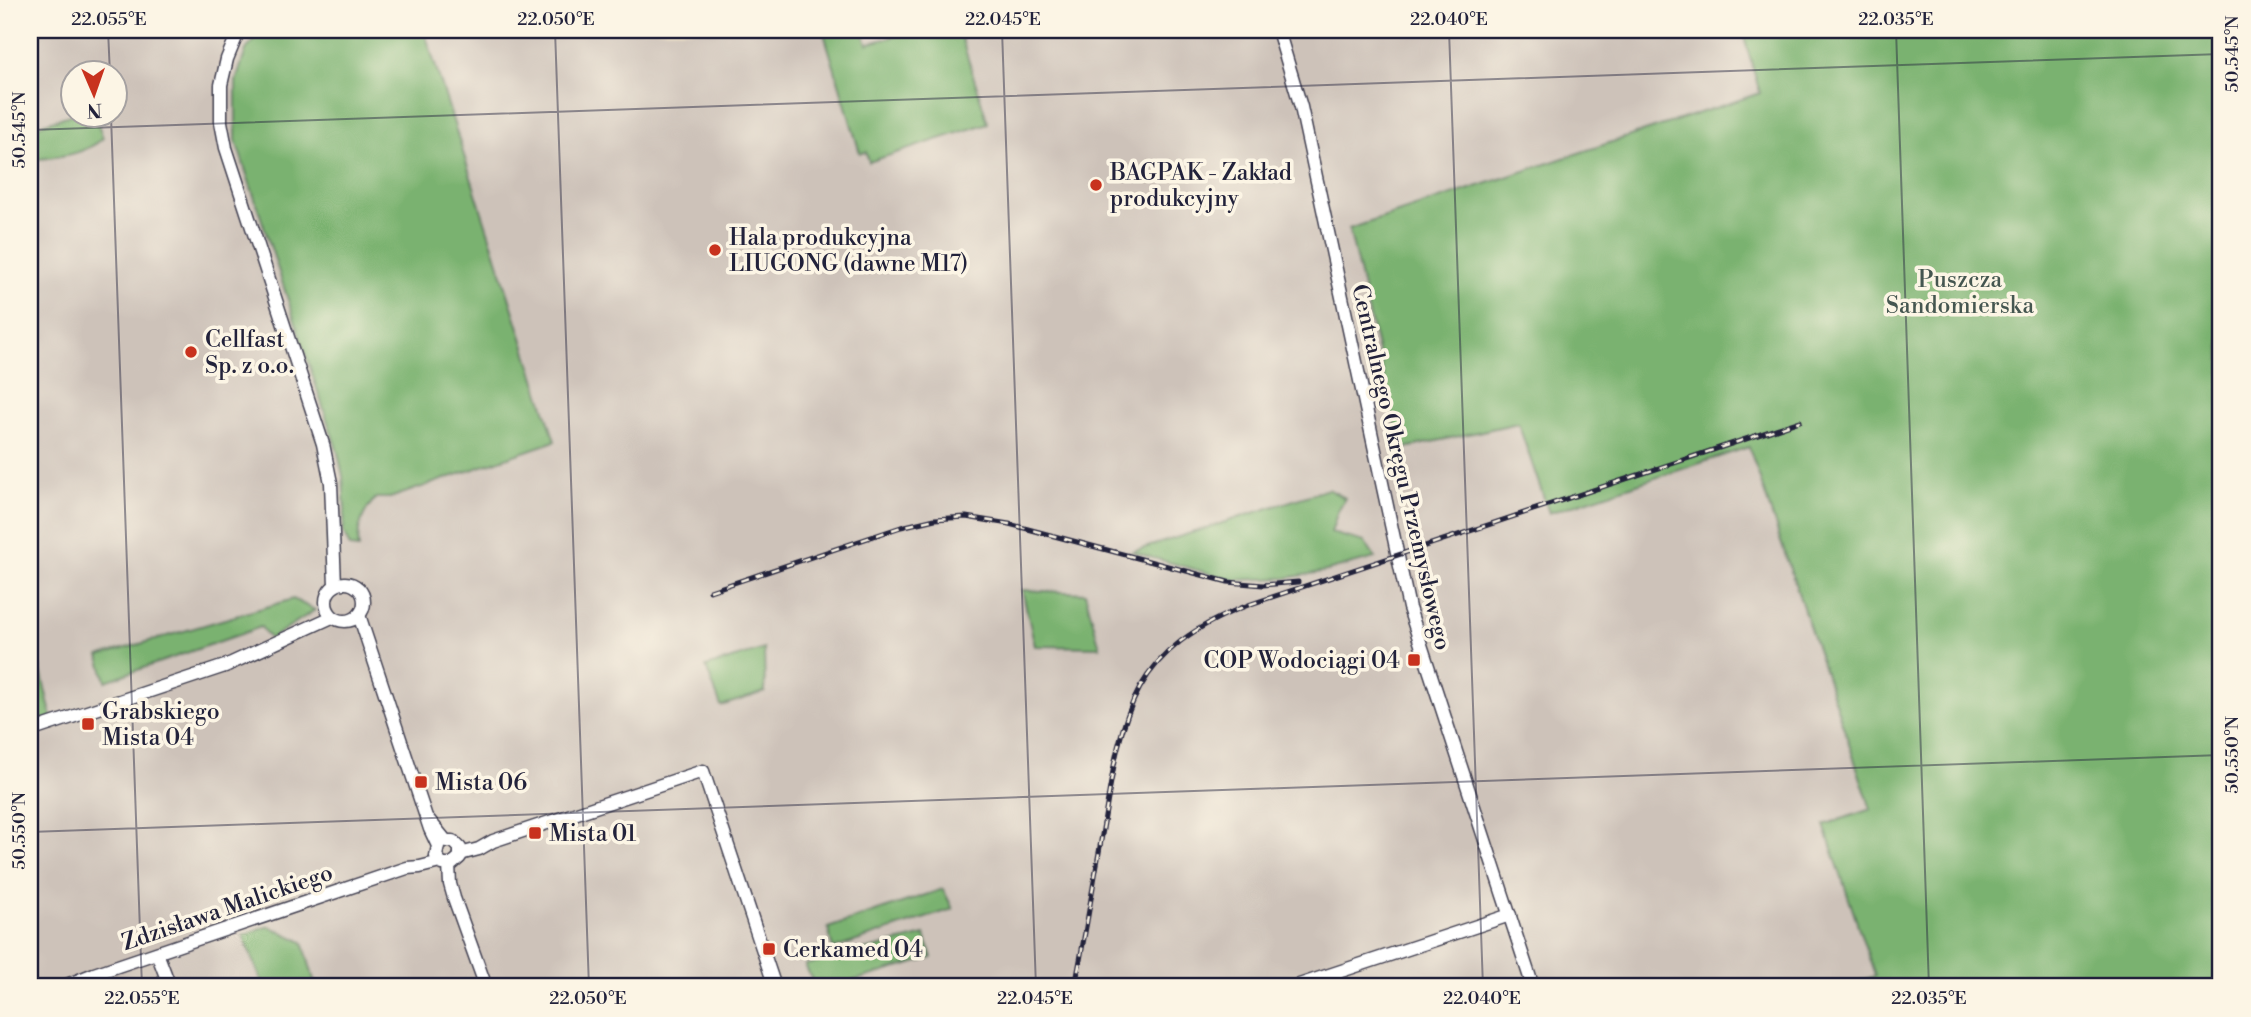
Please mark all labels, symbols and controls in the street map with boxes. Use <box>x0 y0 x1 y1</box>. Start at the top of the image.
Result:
text: 22.055°E <box>71 8 147 31</box>
text: 22.050°E <box>517 8 595 31</box>
text: 22.045°E <box>965 8 1041 31</box>
text: 22.040°E <box>1410 8 1488 31</box>
text: 22.035°E <box>1858 8 1934 31</box>
text: 50.545°N <box>2221 15 2244 92</box>
north arrow <box>60 60 130 130</box>
text: 50.545°N <box>8 91 31 168</box>
text: N <box>87 98 102 122</box>
place label: BAGPAK - Zakład produkcyjny <box>1109 159 1292 213</box>
marker: BAGPAK - Zakład produkcyjny <box>1088 177 1104 193</box>
place label: Hala produkcyjna LIUGONG (dawne M17) <box>729 224 968 278</box>
marker: Hala produkcyjna LIUGONG (dawne M17) <box>707 242 723 258</box>
park label: Puszcza Sandomierska <box>1886 266 2035 320</box>
street label: Centralnego Okręgu Przemysłowego <box>1345 282 1457 653</box>
place label: Cellfast Sp. z o.o. <box>205 326 294 380</box>
marker: Cellfast Sp. z o.o. <box>183 344 199 360</box>
place label: COP Wodociągi 04 <box>1204 647 1400 675</box>
marker: COP Wodociągi 04 <box>1406 652 1422 668</box>
place label: Grabskiego Mista 04 <box>102 698 220 752</box>
marker: Grabskiego Mista 04 <box>80 716 96 732</box>
text: 50.550°N <box>2221 716 2244 794</box>
place label: Mista 06 <box>435 769 527 797</box>
marker: Mista 06 <box>413 774 429 790</box>
text: 50.550°N <box>8 792 31 870</box>
place label: Mista 01 <box>549 820 637 848</box>
marker: Mista 01 <box>527 825 543 841</box>
street label: Zdzisława Malickiego <box>118 859 337 957</box>
place label: Cerkamed 04 <box>783 936 923 964</box>
marker: Cerkamed 04 <box>761 941 777 957</box>
text: 22.055°E <box>104 987 180 1010</box>
text: 22.050°E <box>549 987 627 1010</box>
text: 22.045°E <box>997 987 1073 1010</box>
text: 22.040°E <box>1443 987 1521 1010</box>
text: 22.035°E <box>1891 987 1967 1010</box>

